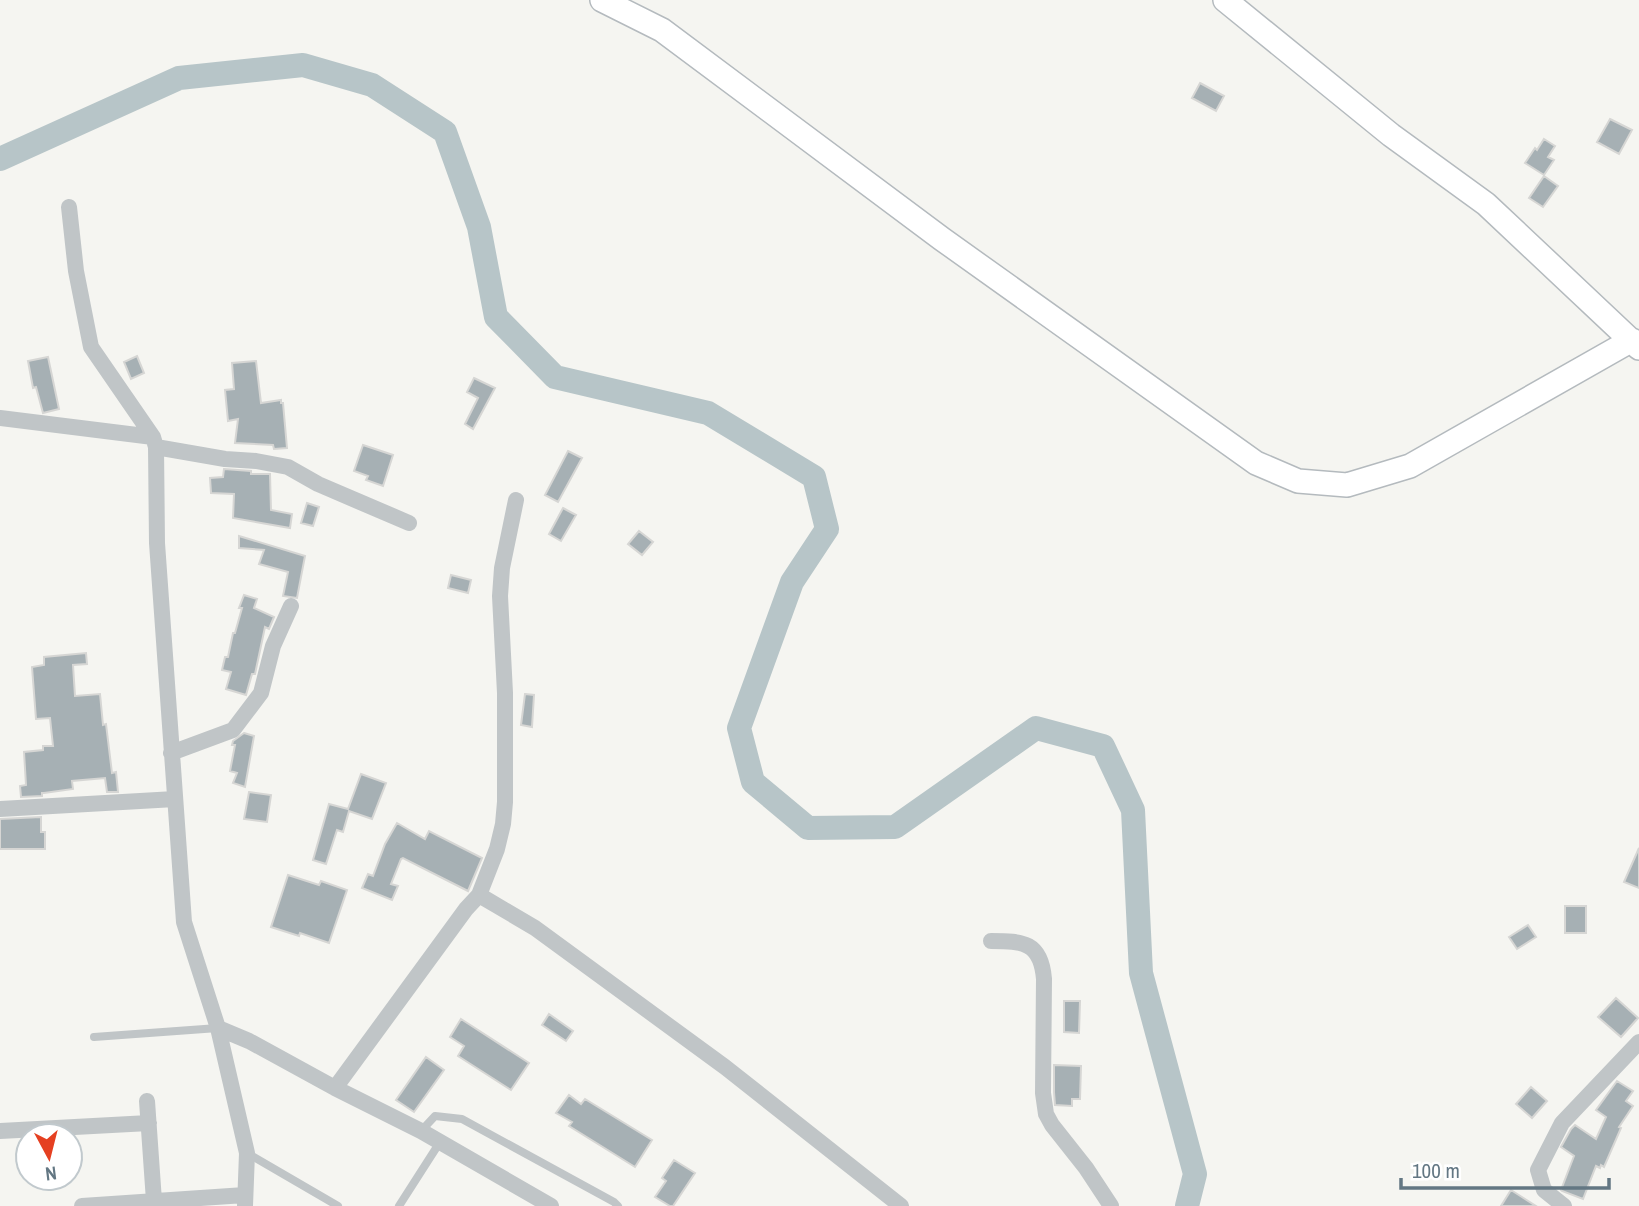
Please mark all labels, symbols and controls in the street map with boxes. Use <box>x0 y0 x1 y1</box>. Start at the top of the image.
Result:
north arrow <box>14 1122 84 1192</box>
scale bar <box>1401 1146 1609 1190</box>
text: 100 m <box>1412 1156 1460 1185</box>
text: N <box>44 1160 58 1187</box>

